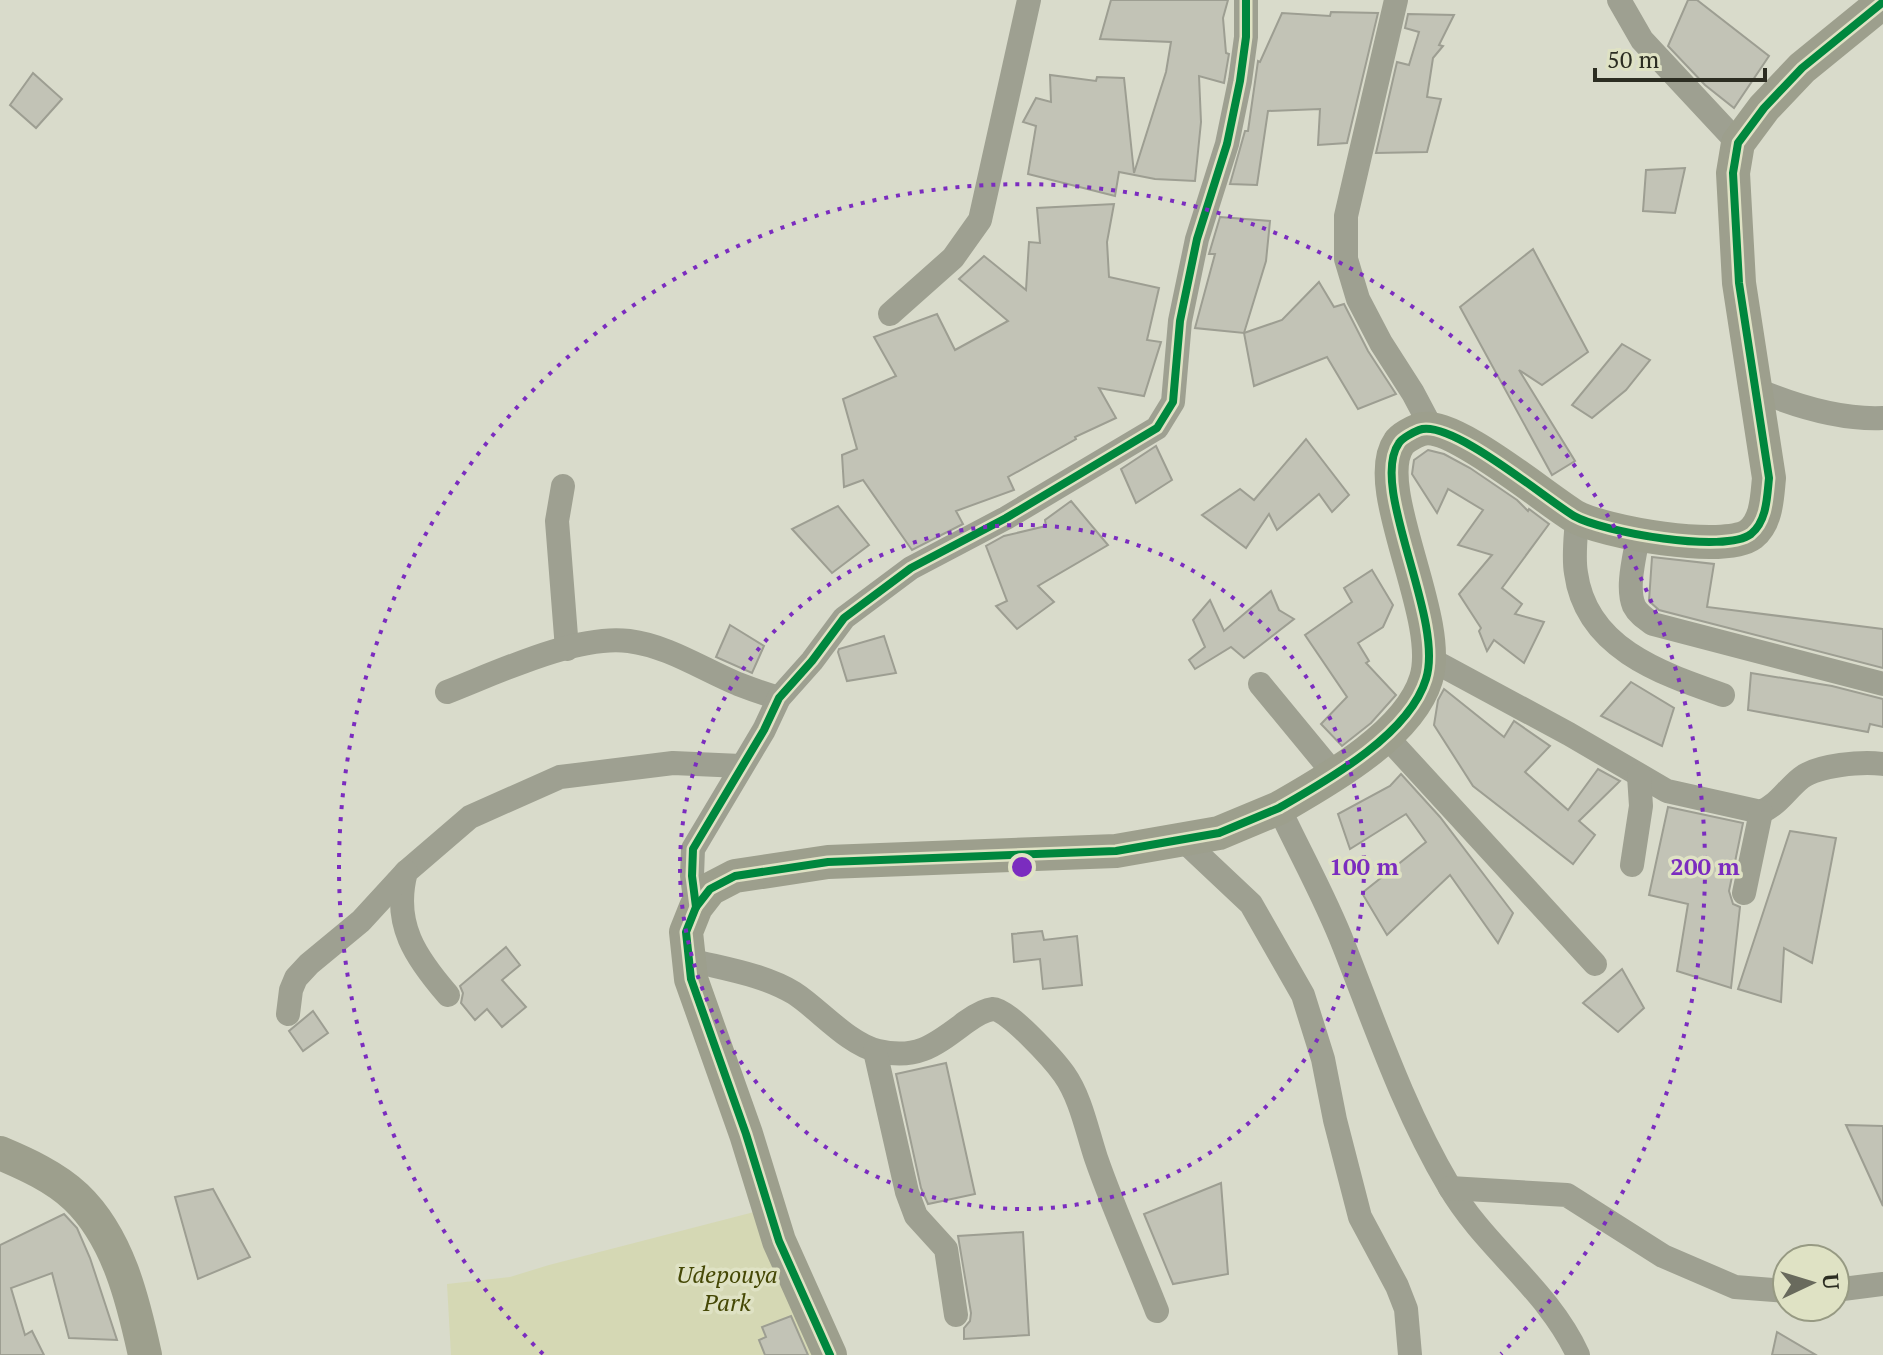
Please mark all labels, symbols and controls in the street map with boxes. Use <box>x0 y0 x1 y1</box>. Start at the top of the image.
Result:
scale bar <box>1595 32 1765 82</box>
text: 50 m <box>1607 43 1659 75</box>
text: 100 m <box>1329 850 1399 882</box>
text: 200 m <box>1670 850 1740 882</box>
centre of rings <box>1008 853 1036 881</box>
north arrow <box>1771 1243 1851 1323</box>
park label: Udepouya Park <box>676 1258 778 1318</box>
text: U <box>1816 1273 1846 1291</box>

